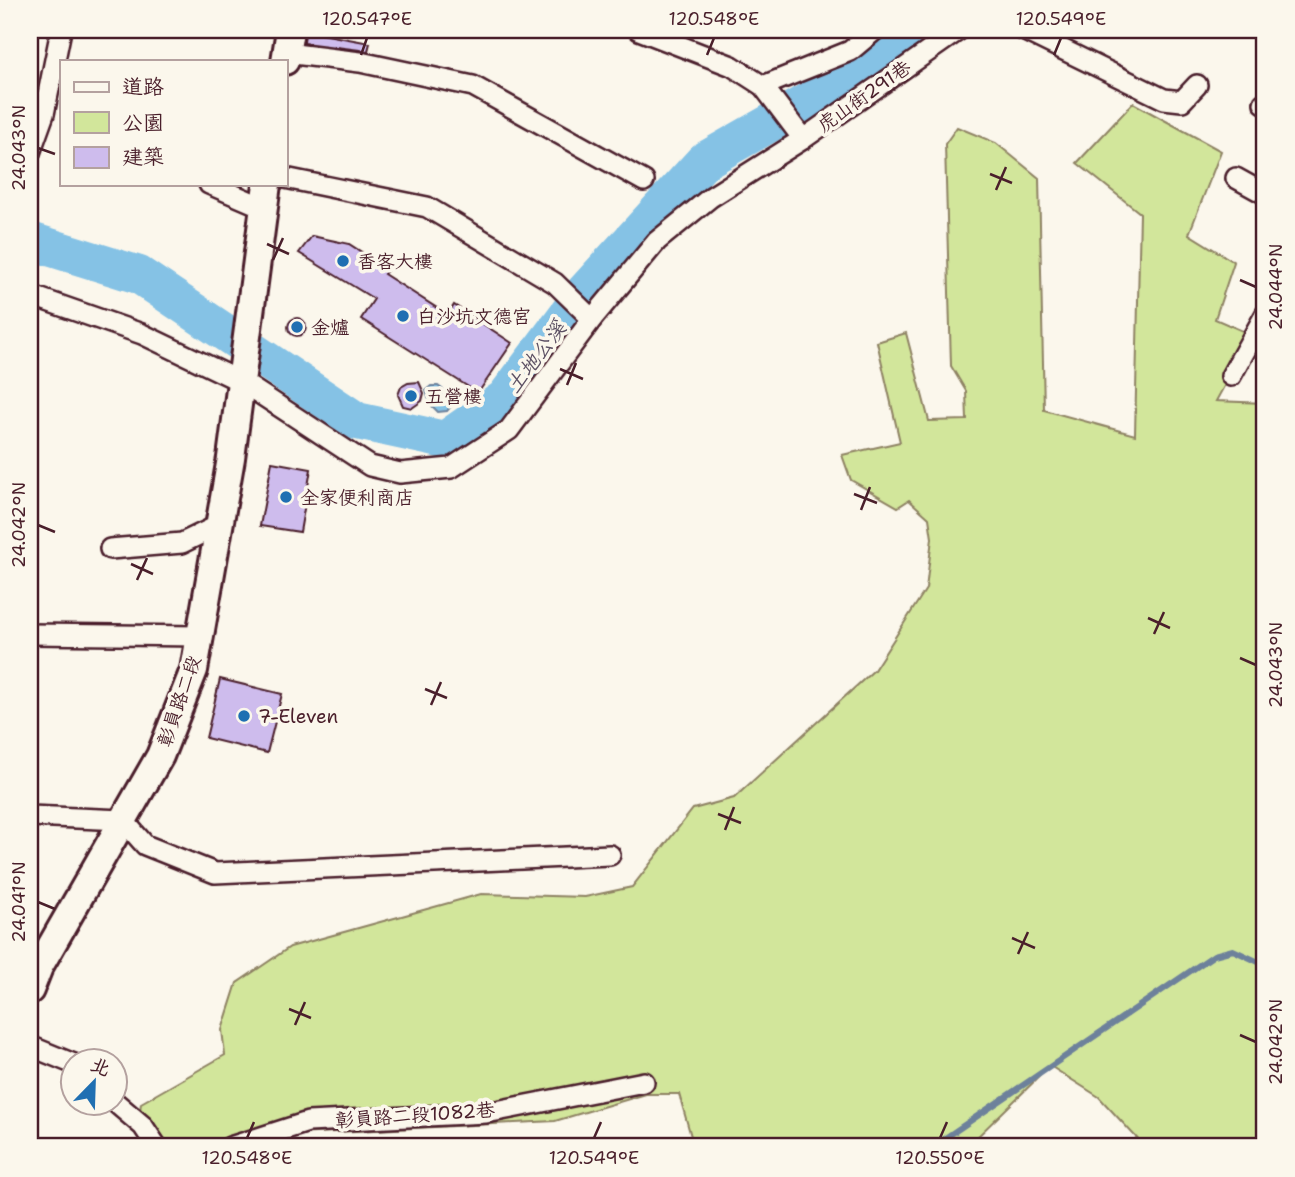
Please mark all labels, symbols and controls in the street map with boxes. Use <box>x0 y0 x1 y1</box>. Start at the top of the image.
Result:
text: 120.547°E <box>322 7 412 31</box>
text: 120.548°E <box>669 7 759 31</box>
text: 120.549°E <box>1016 7 1106 31</box>
street label: 虎山街291巷 <box>812 55 916 137</box>
legend <box>60 60 287 186</box>
text: 道路 <box>122 73 164 101</box>
text: 24.043°N <box>7 105 31 191</box>
text: 公園 <box>122 109 164 137</box>
text: 建築 <box>122 143 164 171</box>
text: 24.044°N <box>1264 243 1288 331</box>
place label: 香客大樓 <box>357 249 433 274</box>
marker: 香客大樓 <box>335 253 351 269</box>
place label: 白沙坑文德宮 <box>417 304 531 329</box>
marker: 白沙坑文德宮 <box>395 308 411 324</box>
water label: 土地公溪 <box>500 314 573 399</box>
place label: 金爐 <box>311 315 349 340</box>
marker: 金爐 <box>289 319 305 335</box>
place label: 五營樓 <box>425 384 482 409</box>
marker: 五營樓 <box>403 388 419 404</box>
text: 24.042°N <box>7 482 31 568</box>
place label: 全家便利商店 <box>300 485 414 510</box>
marker: 全家便利商店 <box>278 489 294 505</box>
text: 24.043°N <box>1264 622 1288 708</box>
street label: 彰員路二段 <box>152 652 206 750</box>
place label: 7-Eleven <box>258 704 338 729</box>
marker: 7-Eleven <box>236 708 252 724</box>
text: 24.041°N <box>7 861 31 943</box>
text: 24.042°N <box>1264 999 1288 1085</box>
north arrow <box>60 1048 130 1118</box>
text: 北 <box>87 1052 114 1082</box>
street label: 彰員路二段1082巷 <box>334 1097 496 1133</box>
text: 120.548°E <box>202 1146 292 1170</box>
text: 120.549°E <box>549 1146 639 1170</box>
text: 120.550°E <box>895 1146 985 1170</box>

